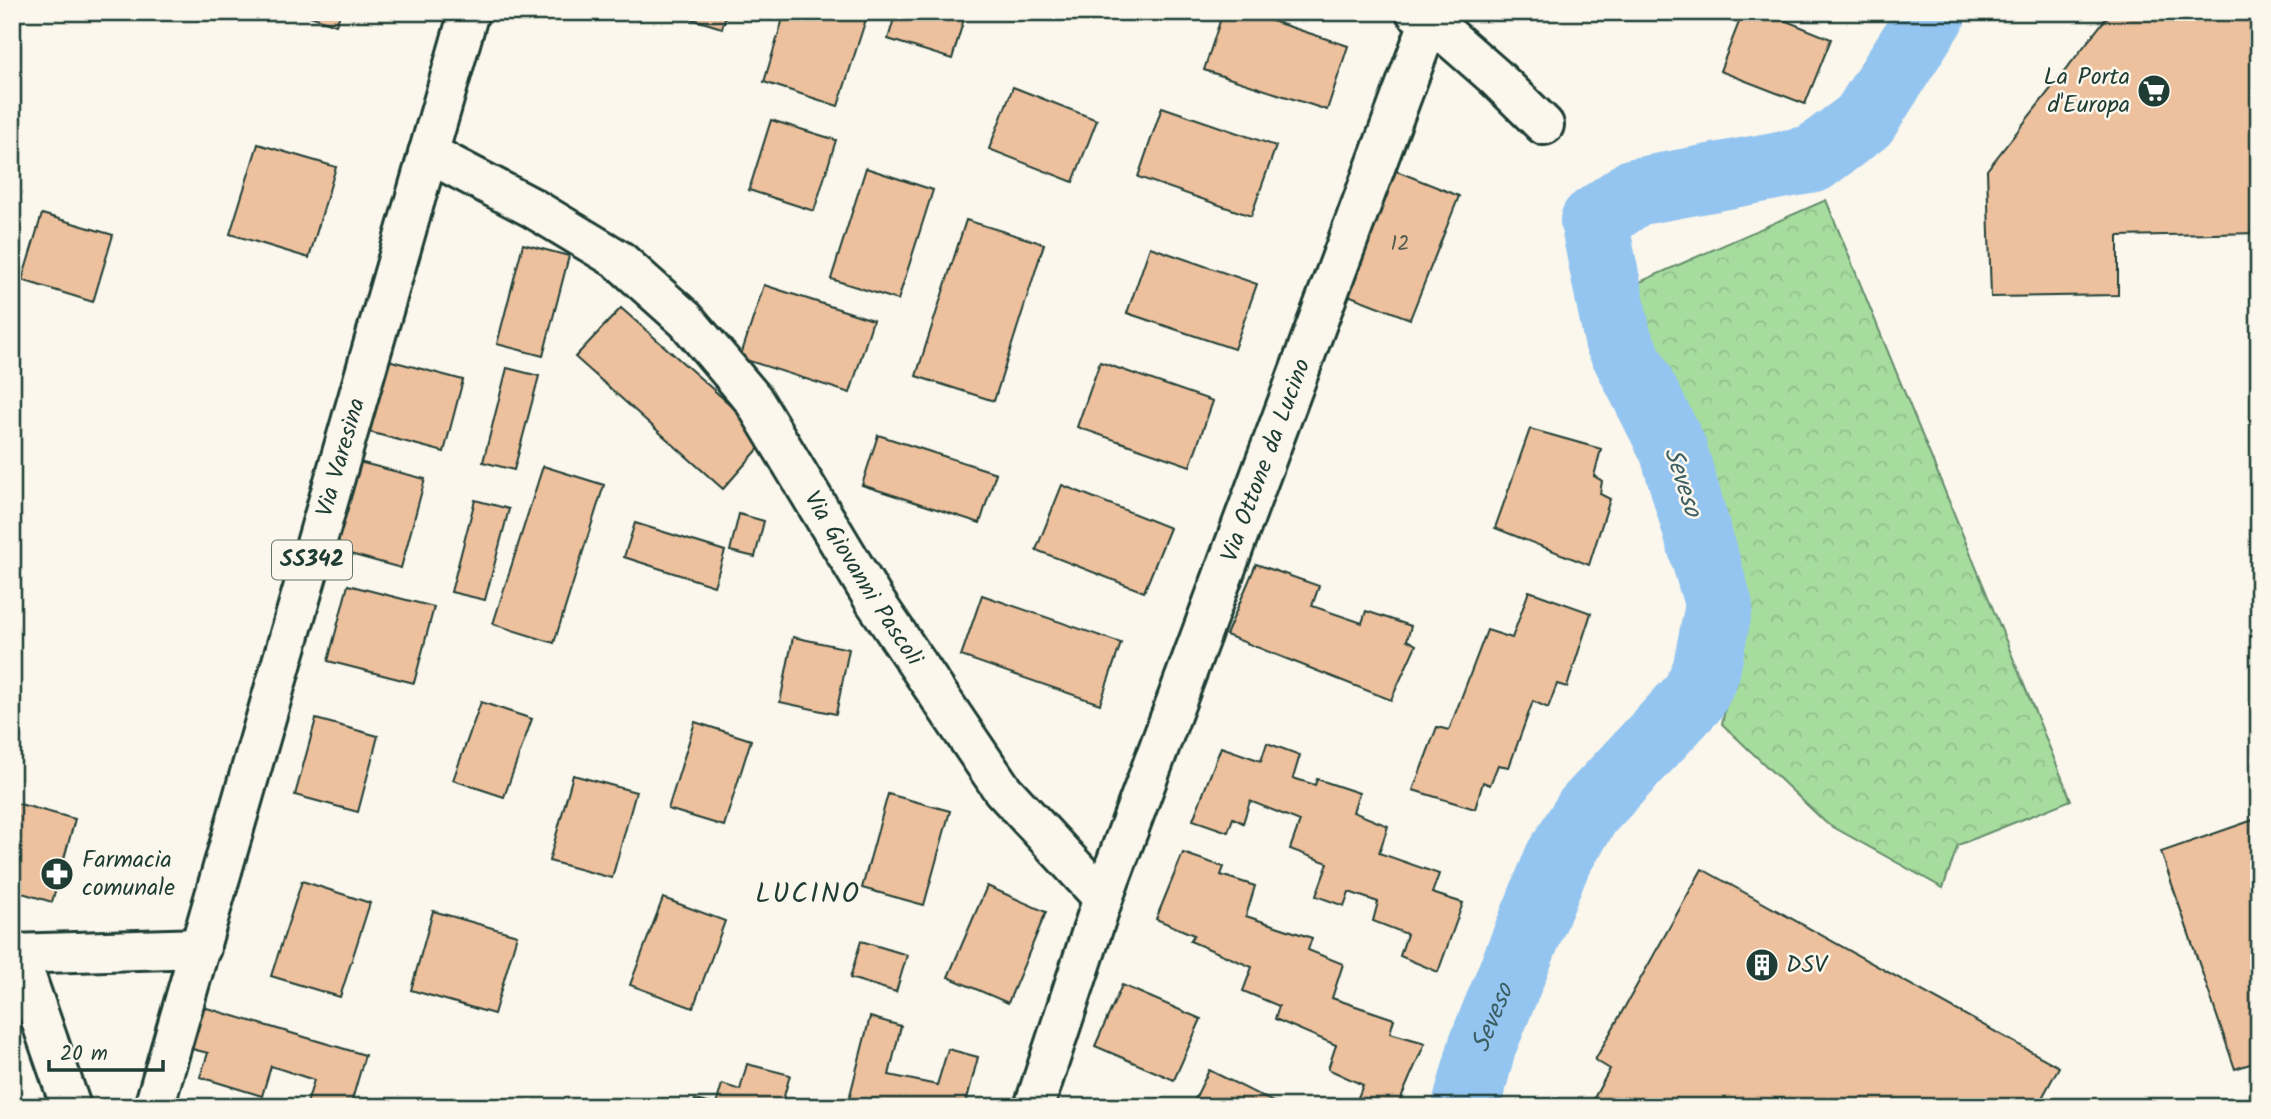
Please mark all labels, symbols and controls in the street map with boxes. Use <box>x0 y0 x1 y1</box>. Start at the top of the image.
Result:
place label: La Porta d'Europa <box>2044 58 2130 125</box>
supermarket icon: La Porta d'Europa <box>2135 72 2173 110</box>
house number: 12 <box>1391 228 1409 261</box>
street label: Via Ottone da Lucino <box>1210 353 1322 568</box>
street label: Via Varesina <box>305 393 377 521</box>
water label: Seveso <box>1651 442 1714 524</box>
street label: Via Giovanni Pascoli <box>793 483 934 675</box>
road number: SS342 <box>272 540 352 580</box>
place label: Farmacia comunale <box>82 841 175 908</box>
pharmacy icon: Farmacia comunale <box>38 855 76 893</box>
district label: LUCINO <box>755 872 861 917</box>
building icon: DSV <box>1743 946 1781 984</box>
place label: DSV <box>1786 946 1829 985</box>
water label: Seveso <box>1461 975 1527 1057</box>
scale bar <box>49 1028 163 1072</box>
text: 20 m <box>60 1038 108 1071</box>

